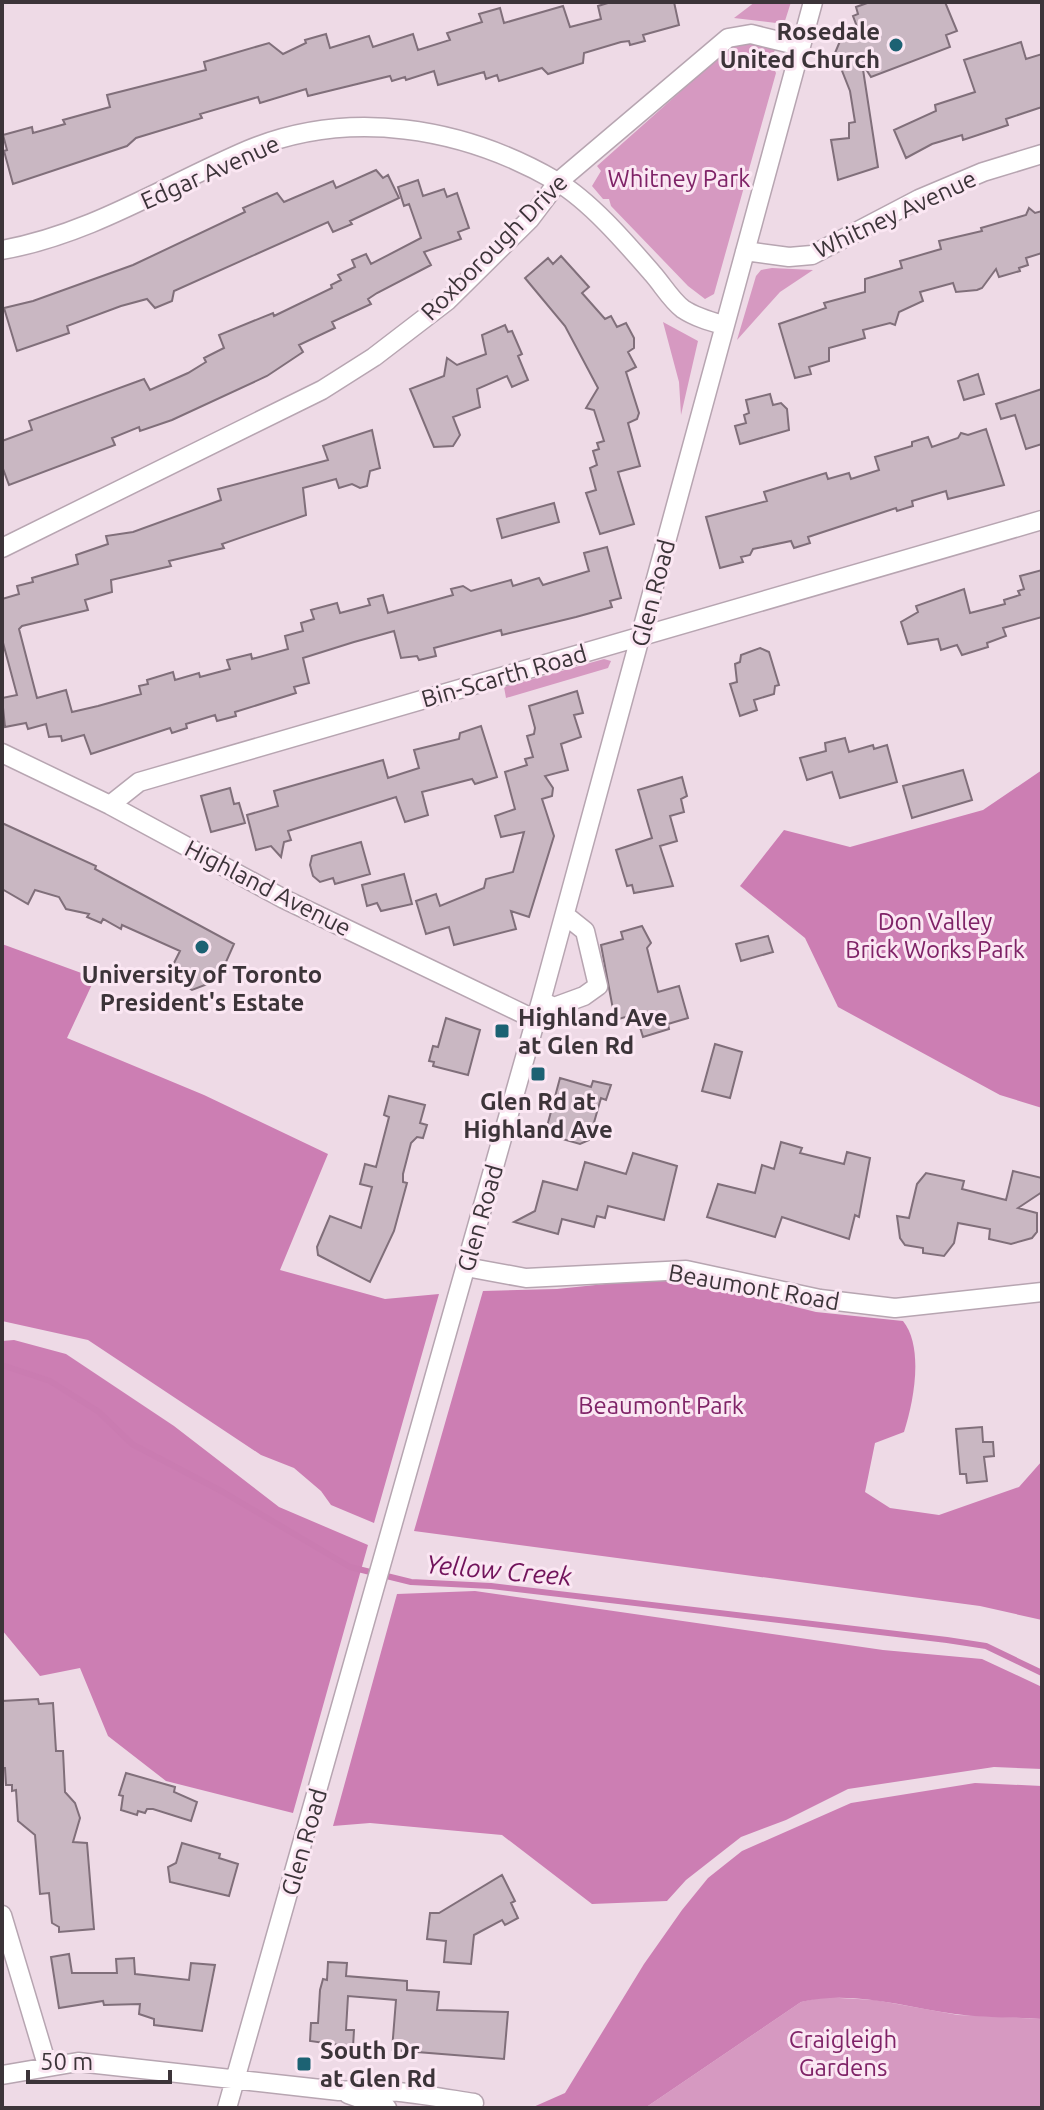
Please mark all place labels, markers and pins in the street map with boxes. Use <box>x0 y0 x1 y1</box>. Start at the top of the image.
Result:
place label: Rosedale United Church <box>720 18 880 73</box>
marker: Rosedale United Church <box>887 36 905 54</box>
marker: University of Toronto President's Estate <box>193 938 211 956</box>
place label: University of Toronto President's Estate <box>82 961 322 1016</box>
place label: Highland Ave at Glen Rd <box>518 1004 668 1059</box>
marker: Highland Ave at Glen Rd <box>493 1022 511 1040</box>
marker: Glen Rd at Highland Ave <box>529 1065 547 1083</box>
place label: Glen Rd at Highland Ave <box>463 1088 613 1143</box>
place label: South Dr at Glen Rd <box>320 2037 436 2092</box>
marker: South Dr at Glen Rd <box>295 2055 313 2073</box>

